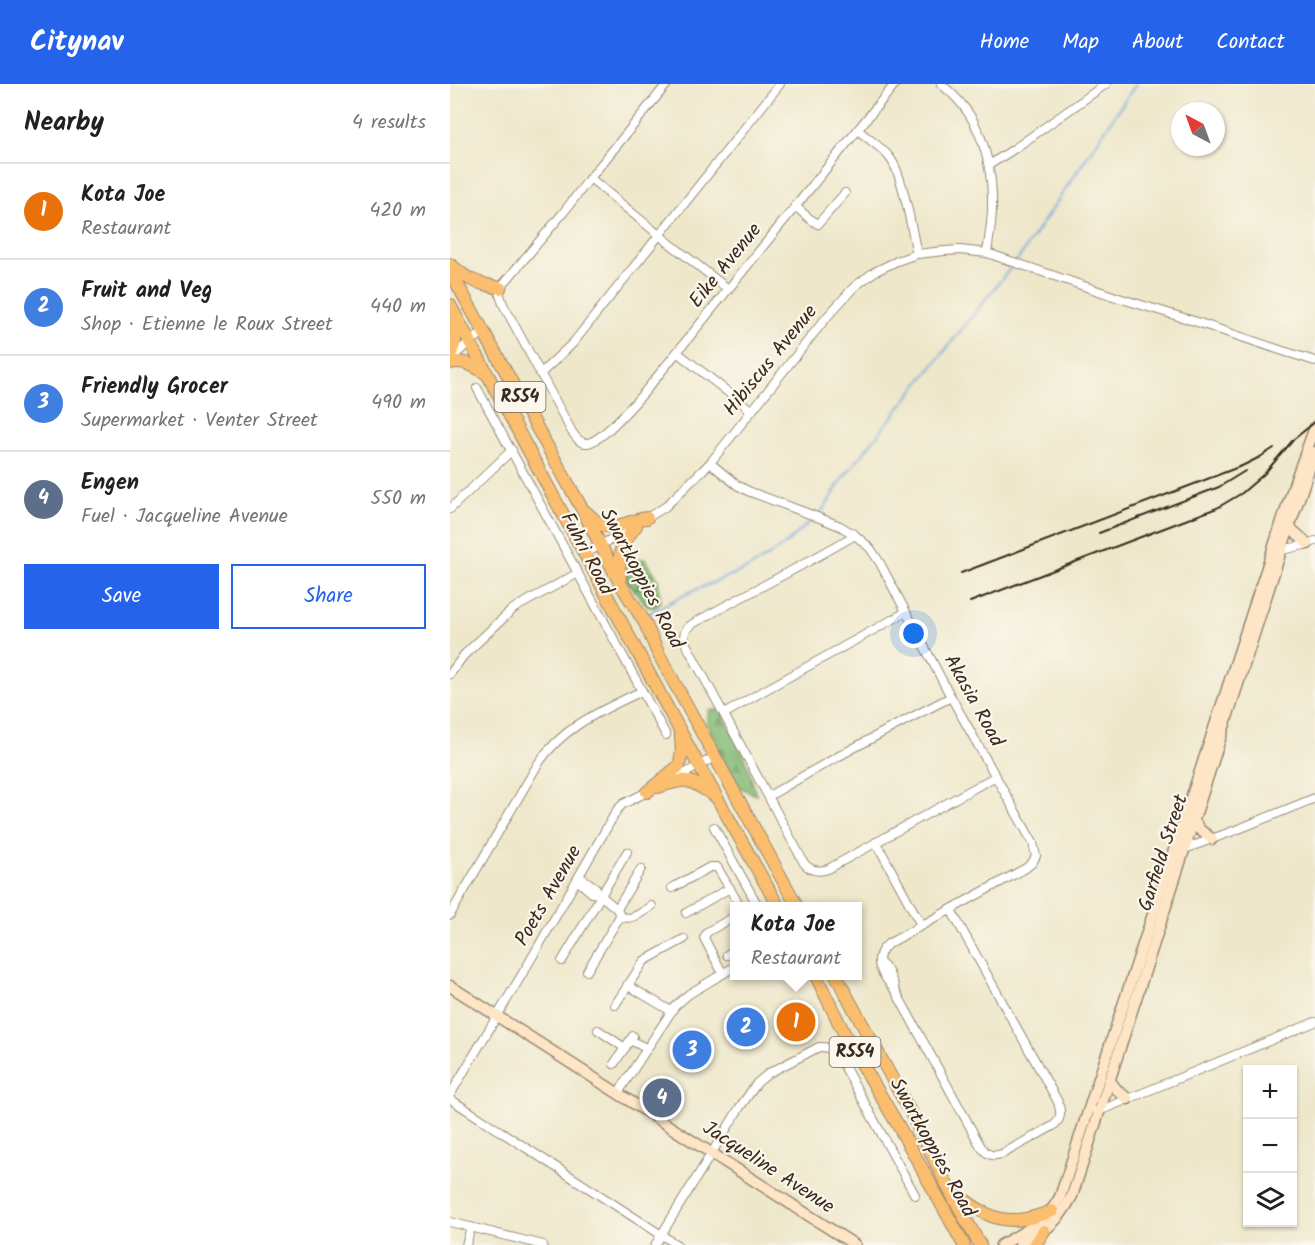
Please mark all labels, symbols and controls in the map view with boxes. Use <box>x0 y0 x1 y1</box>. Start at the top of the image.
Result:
text: Citynav <box>30 20 123 65</box>
text: Home <box>980 26 1029 59</box>
text: Map <box>1062 26 1099 59</box>
text: About <box>1132 26 1183 59</box>
text: Contact <box>1216 26 1285 59</box>
text: Nearby <box>24 102 104 144</box>
north arrow <box>1171 102 1225 156</box>
text: 4 results <box>352 107 426 139</box>
text: Kota Joe <box>81 178 165 213</box>
text: 1 <box>40 195 47 227</box>
text: 420 m <box>369 195 426 227</box>
text: Restaurant <box>81 213 171 245</box>
street label: Eike Avenue <box>682 216 770 316</box>
text: Fruit and Veg <box>81 274 212 309</box>
text: 2 <box>38 291 49 323</box>
text: 440 m <box>370 291 426 323</box>
street label: Hibiscus Avenue <box>716 298 826 424</box>
text: Shop · Etienne le Roux Street <box>81 309 333 341</box>
text: Friendly Grocer <box>81 370 228 405</box>
road number: R554 <box>494 382 546 412</box>
text: 3 <box>38 387 49 419</box>
text: 490 m <box>371 387 426 419</box>
text: Supermarket · Venter Street <box>81 405 318 437</box>
text: Engen <box>81 466 139 501</box>
text: 4 <box>38 483 49 515</box>
text: 550 m <box>371 483 426 515</box>
text: Fuel · Jacqueline Avenue <box>81 501 288 533</box>
street label: Swartkoppies Road <box>590 503 692 656</box>
street label: Fuhri Road <box>551 507 622 602</box>
button: Save <box>24 564 219 629</box>
button: Share <box>231 564 426 629</box>
your location <box>899 619 928 648</box>
street label: Akasia Road <box>934 649 1012 754</box>
street label: Garfield Street <box>1130 790 1198 916</box>
street label: Poets Avenue <box>507 839 591 953</box>
popup <box>730 902 862 980</box>
text: Kota Joe <box>751 908 835 943</box>
text: Restaurant <box>751 943 841 975</box>
pin: 1 <box>776 1000 816 1044</box>
pin: 2 <box>726 1004 766 1050</box>
pin: 3 <box>672 1028 712 1072</box>
road number: R554 <box>830 1037 880 1067</box>
map controls <box>1243 1065 1297 1227</box>
button: + <box>1243 1065 1297 1119</box>
street label: Swartkoppies Road <box>880 1072 984 1225</box>
pin: 4 <box>642 1076 682 1120</box>
street label: Jacqueline Avenue <box>696 1113 840 1223</box>
button: − <box>1243 1119 1297 1173</box>
button: layers <box>1243 1173 1297 1227</box>

